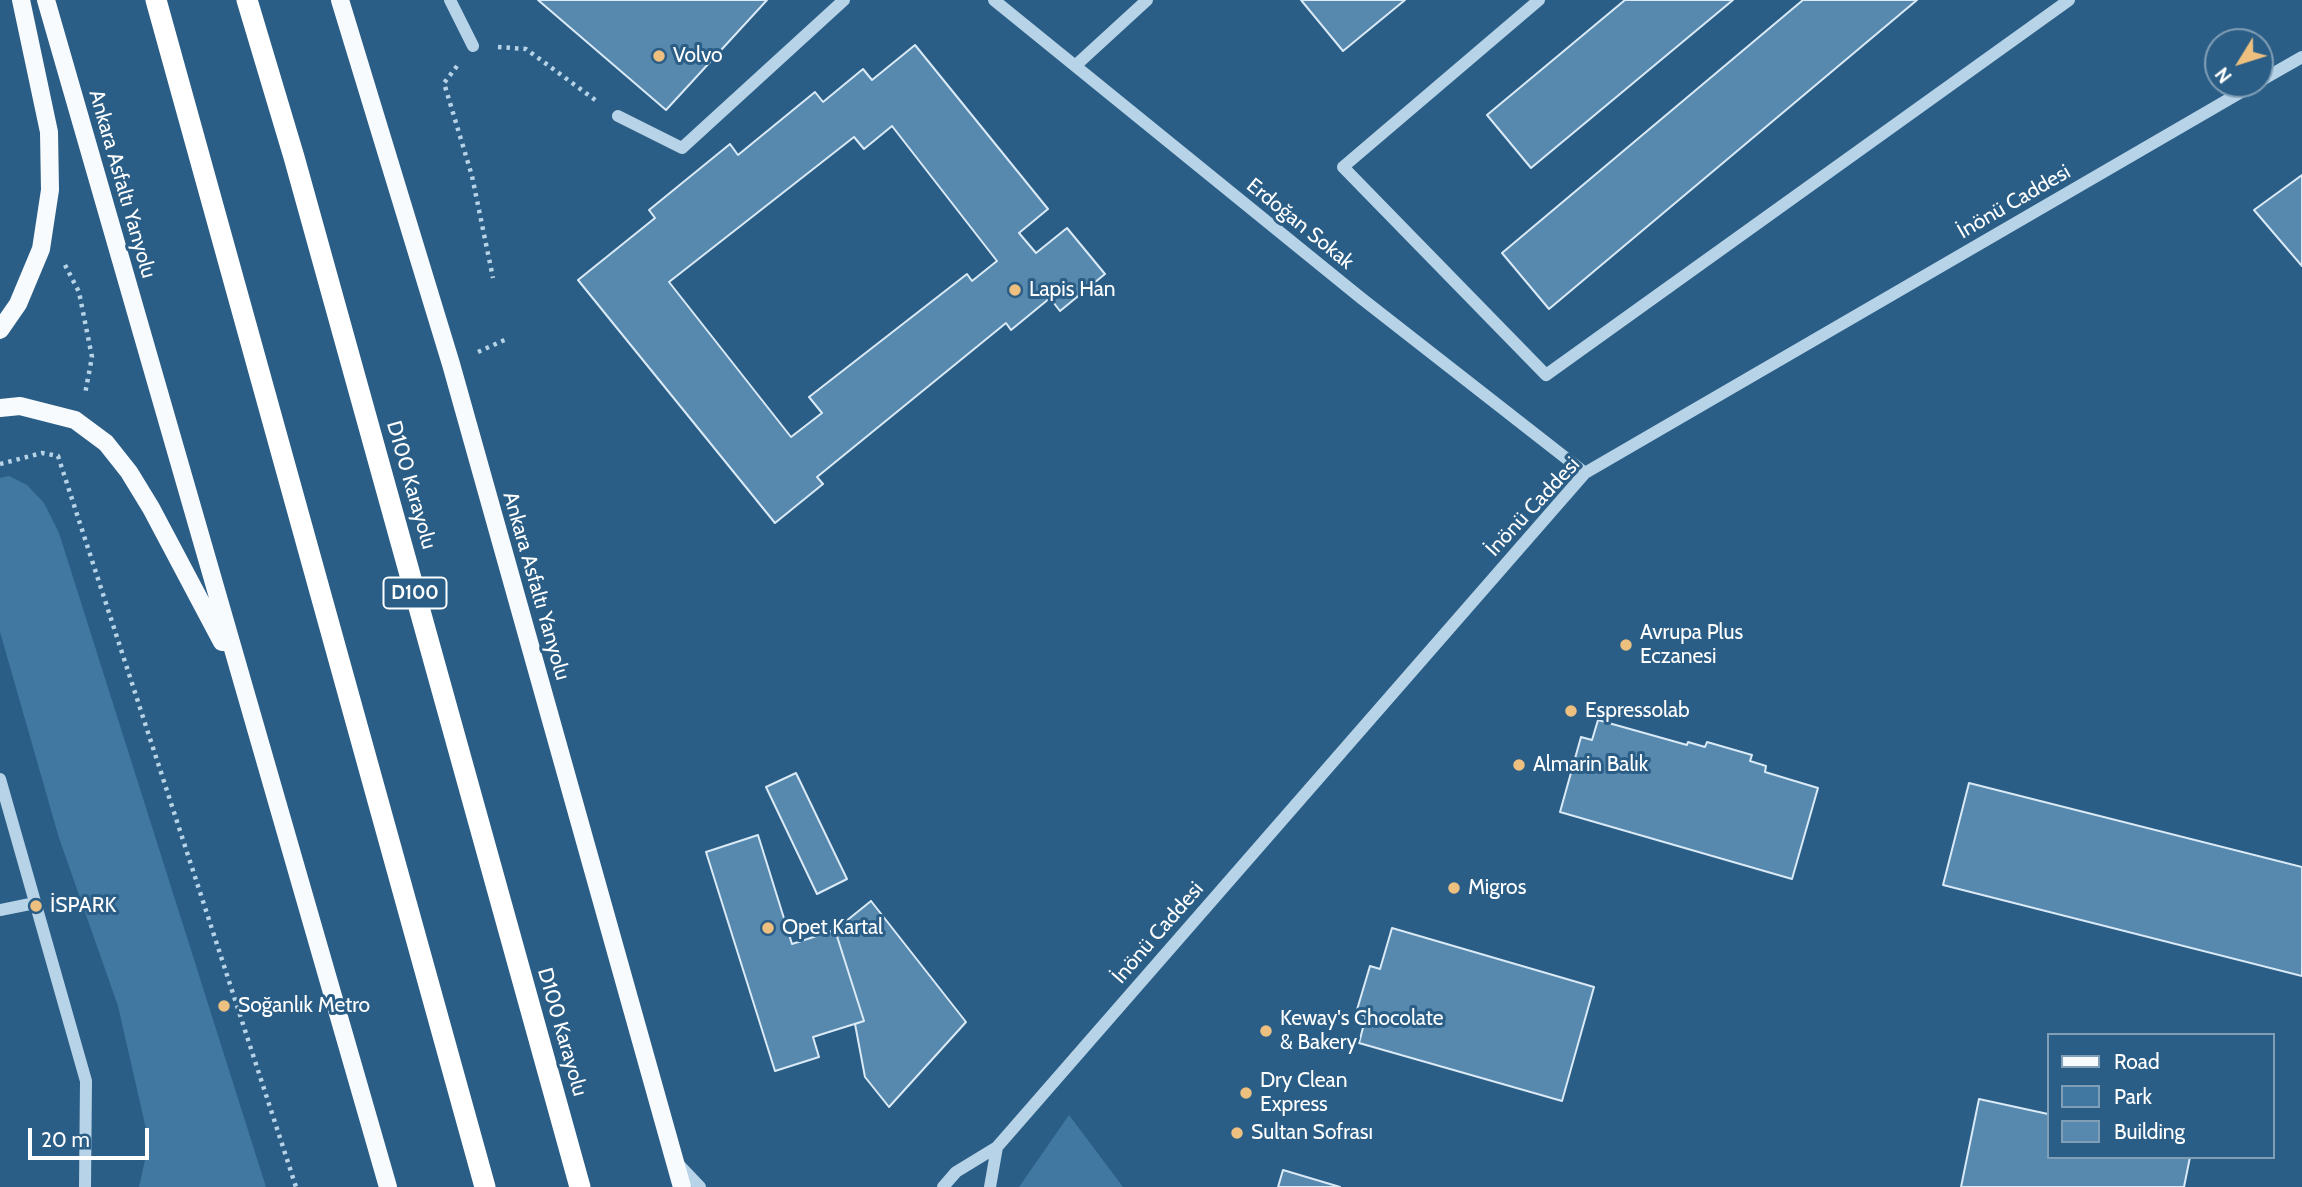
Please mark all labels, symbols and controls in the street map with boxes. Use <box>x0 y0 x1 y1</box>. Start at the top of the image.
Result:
north arrow <box>2204 28 2274 98</box>
place label: Volvo <box>673 43 723 69</box>
marker: Volvo <box>651 48 667 64</box>
text: N <box>2210 63 2237 87</box>
street label: Ankara Asfaltı Yanyolu <box>83 87 161 281</box>
street label: İnönü Caddesi <box>1953 160 2075 244</box>
street label: Erdoğan Sokak <box>1241 173 1359 275</box>
place label: Lapis Han <box>1029 277 1116 303</box>
marker: Lapis Han <box>1007 282 1023 298</box>
street label: D100 Karayolu <box>381 418 441 552</box>
street label: İnönü Caddesi <box>1481 452 1585 562</box>
street label: Ankara Asfaltı Yanyolu <box>497 489 575 683</box>
road number: D100 <box>384 578 446 608</box>
place label: Avrupa Plus Eczanesi <box>1640 620 1743 670</box>
marker: Avrupa Plus Eczanesi <box>1618 637 1634 653</box>
place label: Espressolab <box>1585 698 1690 724</box>
marker: Espressolab <box>1563 703 1579 719</box>
place label: Almarin Balık <box>1533 752 1648 778</box>
marker: Almarin Balık <box>1511 757 1527 773</box>
place label: Migros <box>1468 875 1526 901</box>
street label: İnönü Caddesi <box>1107 877 1209 989</box>
marker: Migros <box>1446 880 1462 896</box>
place label: İSPARK <box>50 893 116 919</box>
marker: İSPARK <box>28 898 44 914</box>
place label: Opet Kartal <box>782 915 883 941</box>
marker: Opet Kartal <box>760 920 776 936</box>
street label: D100 Karayolu <box>532 965 592 1099</box>
place label: Soğanlık Metro <box>238 993 370 1019</box>
marker: Soğanlık Metro <box>216 998 232 1014</box>
place label: Keway's Chocolate & Bakery <box>1280 1006 1443 1056</box>
marker: Keway's Chocolate & Bakery <box>1258 1023 1274 1039</box>
legend <box>2046 1033 2274 1159</box>
text: Road <box>2114 1049 2160 1074</box>
place label: Dry Clean Express <box>1260 1068 1347 1118</box>
text: Park <box>2114 1084 2152 1109</box>
marker: Dry Clean Express <box>1238 1085 1254 1101</box>
scale bar <box>32 1114 152 1158</box>
text: Building <box>2114 1119 2185 1144</box>
place label: Sultan Sofrası <box>1251 1120 1373 1146</box>
marker: Sultan Sofrası <box>1229 1125 1245 1141</box>
text: 20 m <box>41 1127 90 1152</box>

